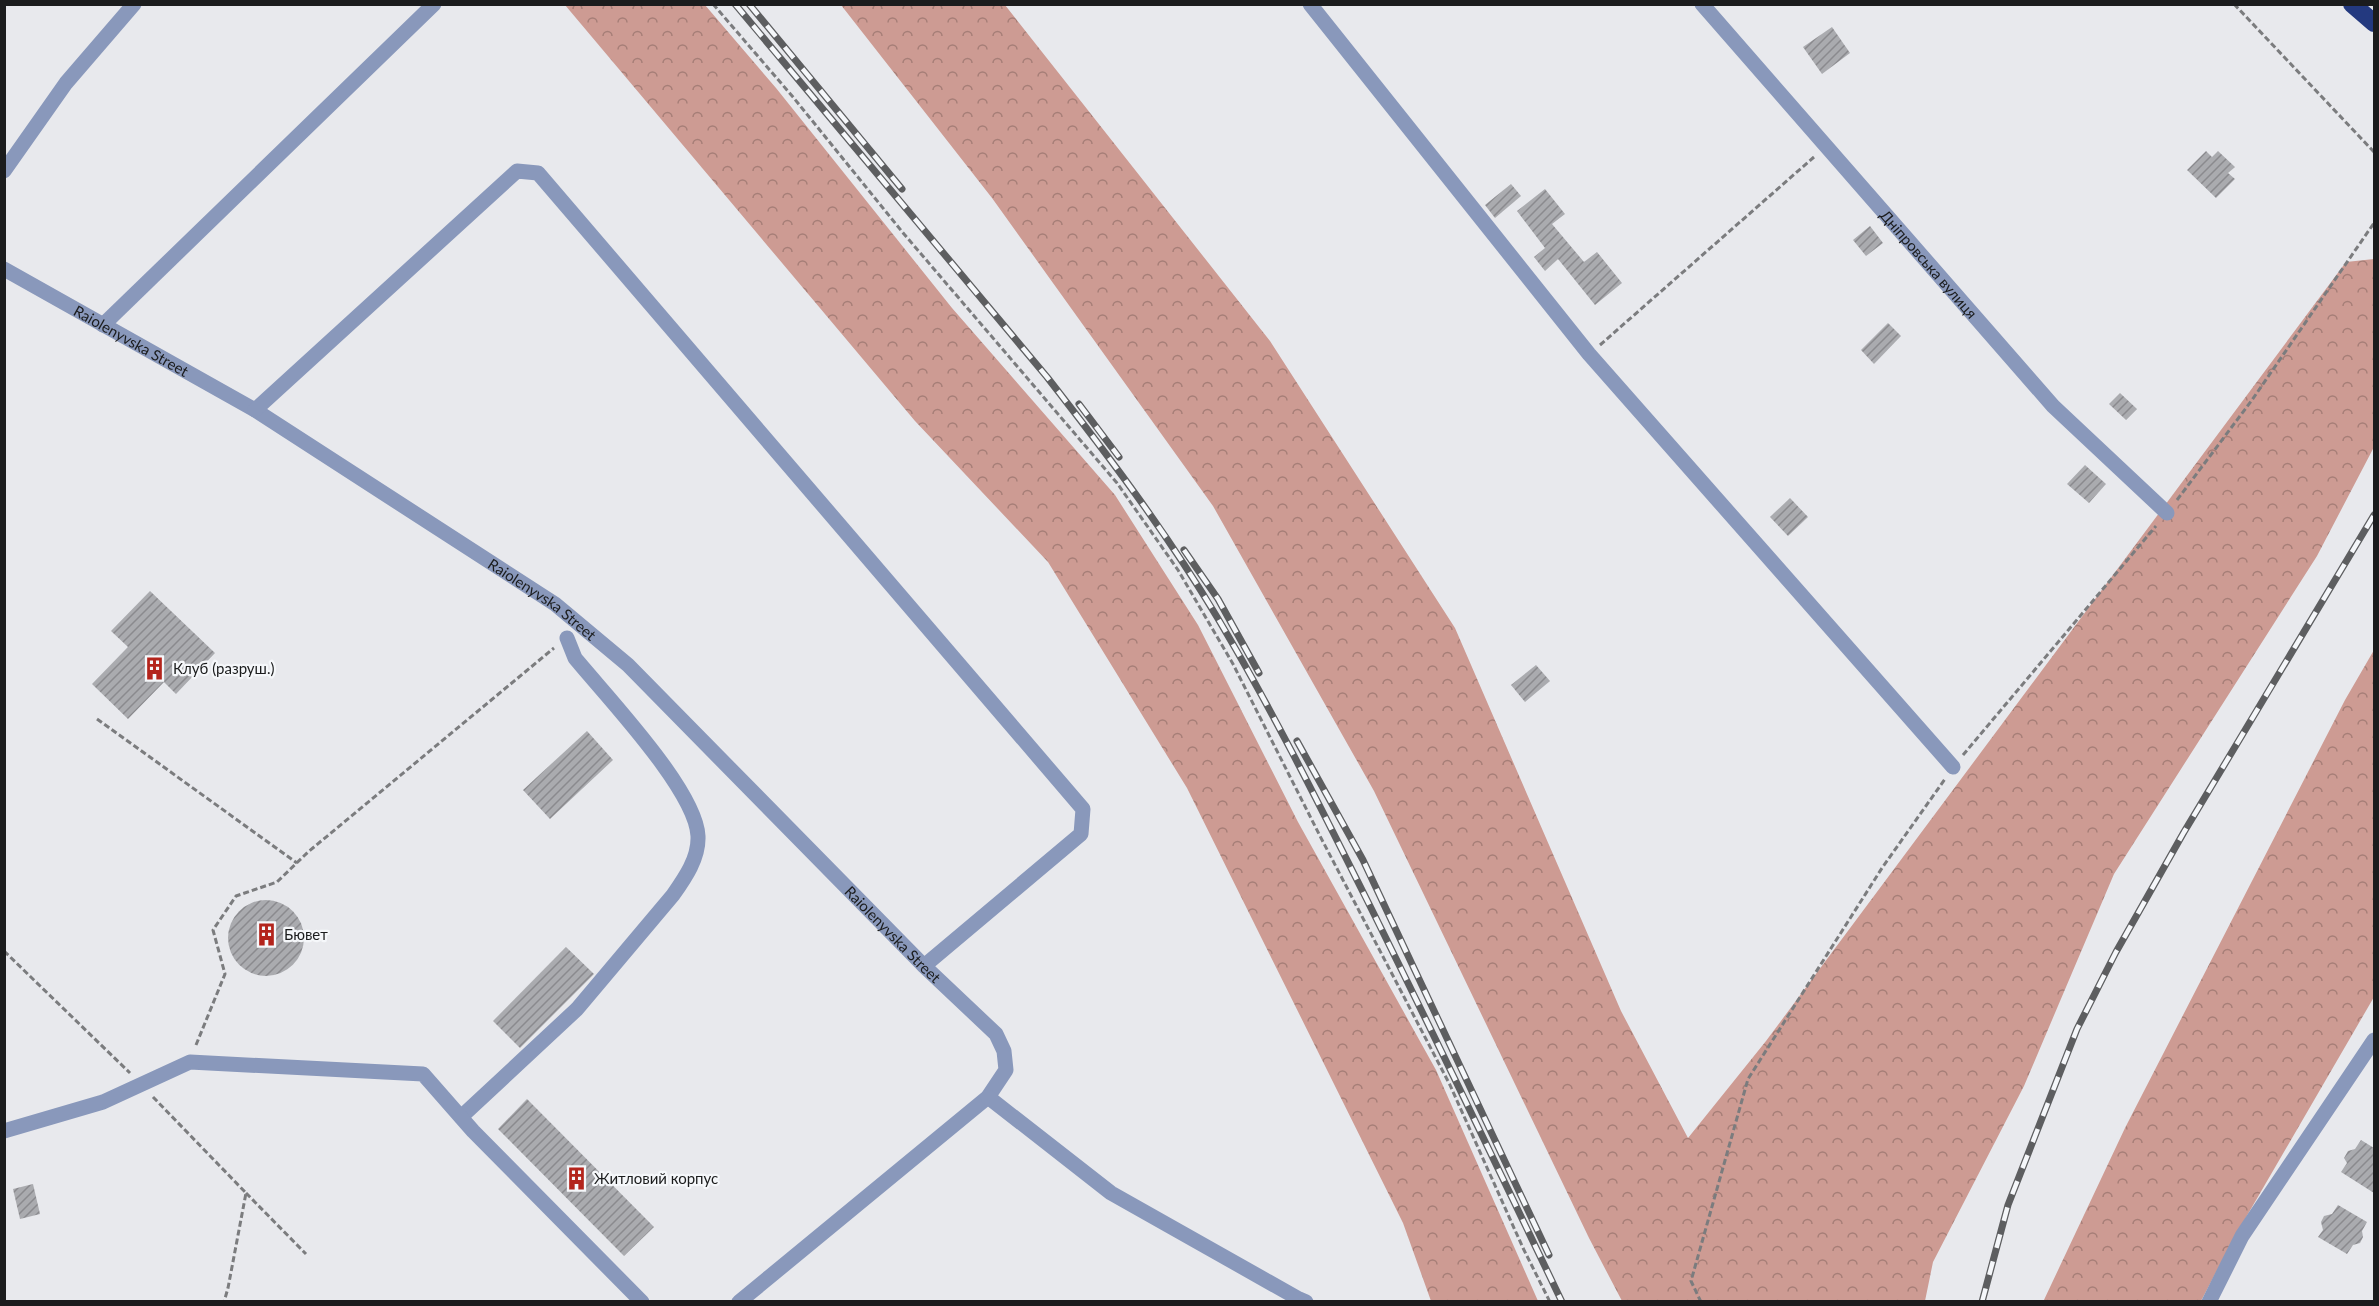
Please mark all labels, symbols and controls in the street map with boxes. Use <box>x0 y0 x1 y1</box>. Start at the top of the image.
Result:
street label: Дніпровська вулиця <box>1877 206 1981 322</box>
street label: Raiolenyvska Street <box>71 301 192 380</box>
street label: Raiolenyvska Street <box>485 554 601 644</box>
building icon: Клуб (разруш.) <box>142 655 168 681</box>
place label: Клуб (разруш.) <box>173 659 274 677</box>
street label: Raiolenyvska Street <box>841 882 945 987</box>
building icon: Бювет <box>253 921 279 947</box>
place label: Бювет <box>284 925 328 943</box>
building icon: Житловий корпус <box>563 1165 589 1191</box>
place label: Житловий корпус <box>594 1169 718 1187</box>

